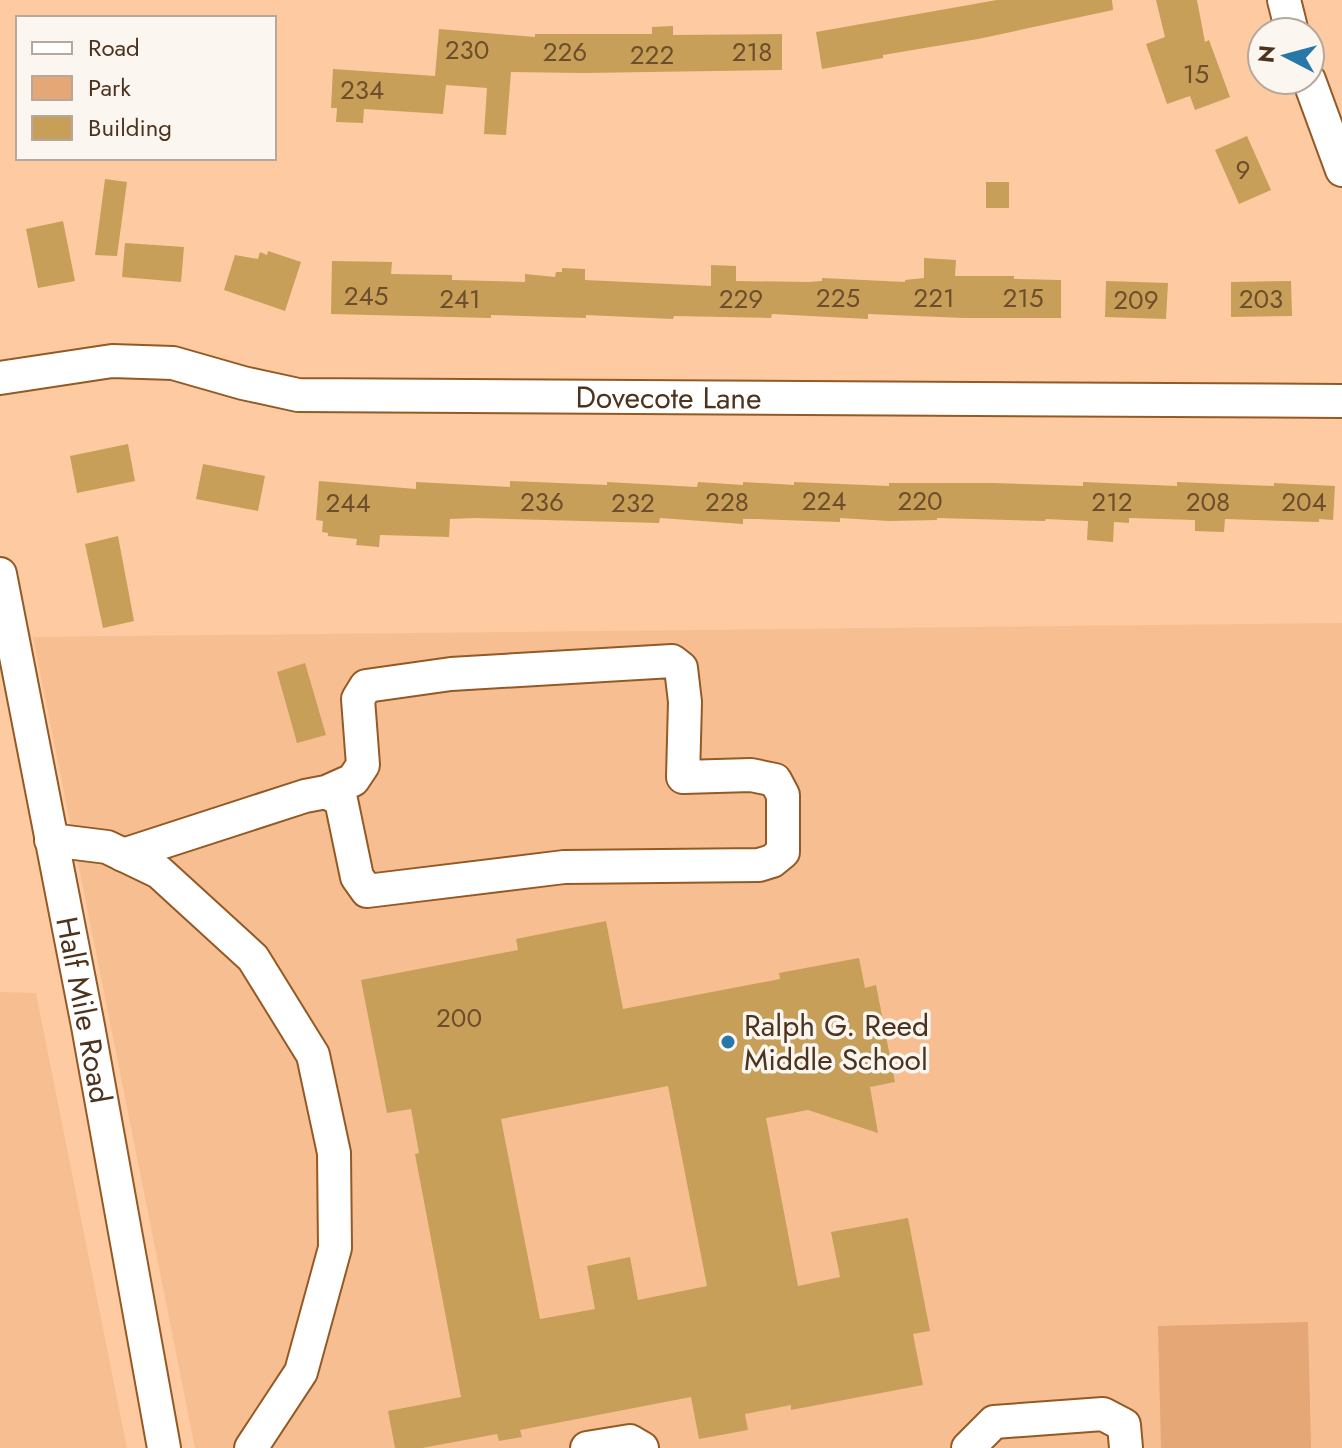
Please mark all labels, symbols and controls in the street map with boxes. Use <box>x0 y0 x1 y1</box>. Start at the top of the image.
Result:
legend <box>16 16 276 160</box>
north arrow <box>1246 16 1326 96</box>
text: Road <box>88 30 140 65</box>
house number: 230 <box>445 31 489 69</box>
house number: 226 <box>543 33 587 71</box>
house number: 218 <box>732 33 772 71</box>
house number: 222 <box>630 36 674 74</box>
text: N <box>1249 44 1283 64</box>
house number: 15 <box>1183 55 1209 93</box>
text: Park <box>88 70 131 105</box>
house number: 234 <box>340 71 384 109</box>
text: Building <box>88 110 172 145</box>
house number: 9 <box>1236 151 1250 189</box>
house number: 245 <box>344 277 388 315</box>
house number: 225 <box>816 279 860 317</box>
house number: 221 <box>913 279 955 317</box>
house number: 215 <box>1002 279 1044 317</box>
house number: 241 <box>439 280 481 318</box>
house number: 229 <box>719 280 763 318</box>
house number: 203 <box>1239 280 1283 318</box>
house number: 209 <box>1113 281 1159 319</box>
street label: Dovecote Lane <box>575 375 762 419</box>
house number: 224 <box>802 482 846 520</box>
house number: 220 <box>897 482 943 520</box>
house number: 236 <box>520 483 564 521</box>
house number: 228 <box>705 483 749 521</box>
house number: 212 <box>1091 483 1133 521</box>
house number: 208 <box>1186 483 1230 521</box>
house number: 204 <box>1281 483 1327 521</box>
house number: 244 <box>325 484 371 522</box>
house number: 232 <box>611 484 655 522</box>
street label: Half Mile Road <box>46 913 123 1106</box>
house number: 200 <box>436 999 482 1037</box>
place label: Ralph G. Reed Middle School <box>744 1004 929 1081</box>
marker: Ralph G. Reed Middle School <box>719 1033 737 1051</box>

